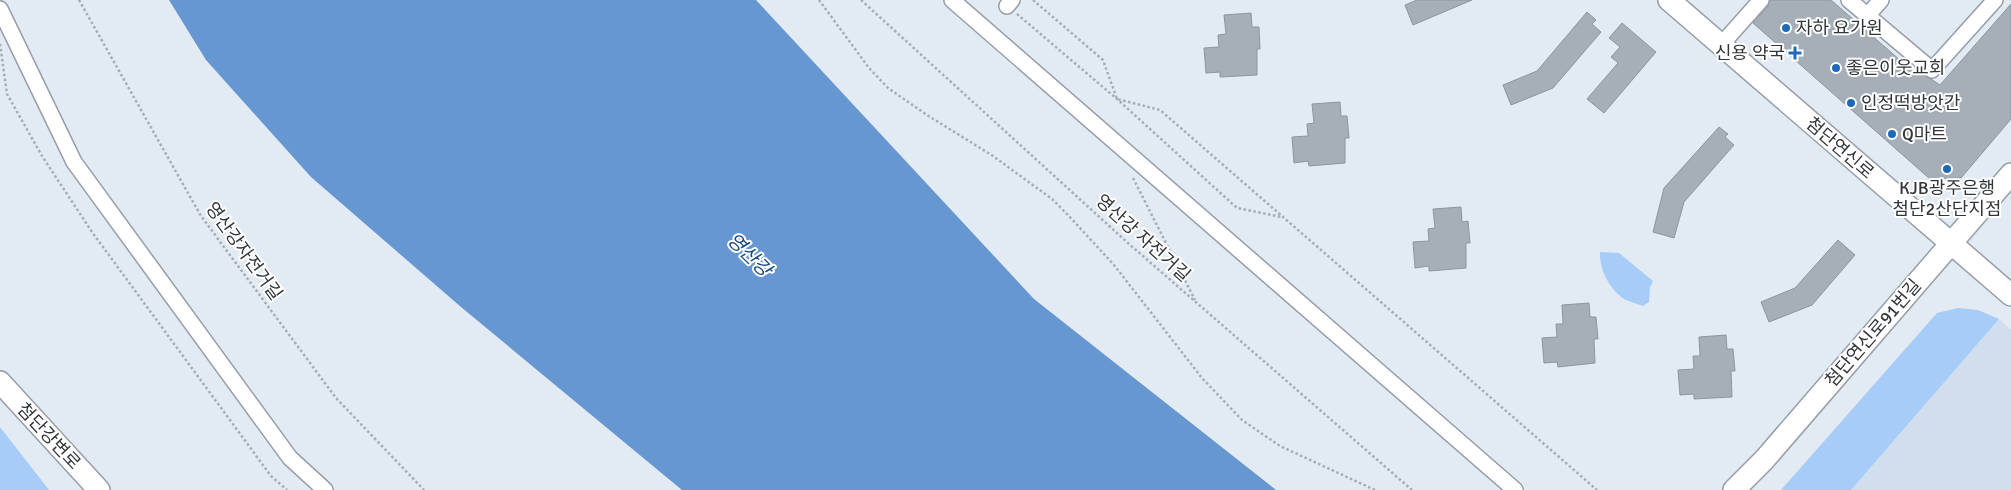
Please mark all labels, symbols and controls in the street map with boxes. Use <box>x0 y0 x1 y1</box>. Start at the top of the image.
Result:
place label: 자하 요가원 <box>1796 17 1883 39</box>
marker: 자하 요가원 <box>1780 22 1792 34</box>
place label: 신용 약국 <box>1715 42 1785 64</box>
marker: 신용 약국 <box>1789 47 1801 59</box>
place label: 좋은이웃교회 <box>1846 57 1945 79</box>
marker: 좋은이웃교회 <box>1830 62 1842 74</box>
place label: 인정떡방앗간 <box>1861 92 1960 114</box>
marker: 인정떡방앗간 <box>1845 97 1857 109</box>
street label: 첨단연신로 <box>1802 113 1878 183</box>
place label: Q마트 <box>1902 123 1947 145</box>
marker: Q마트 <box>1886 128 1898 140</box>
marker: KJB광주은행 첨단2산단지점 <box>1941 163 1953 175</box>
place label: KJB광주은행 첨단2산단지점 <box>1892 177 2002 220</box>
street label: 영산강 자전거길 <box>1091 190 1195 286</box>
street label: 영산강자전거길 <box>201 198 287 304</box>
water label: 영산강 <box>722 228 778 284</box>
street label: 첨단연신로91번길 <box>1820 275 1926 391</box>
street label: 첨단강변로 <box>13 398 85 474</box>

